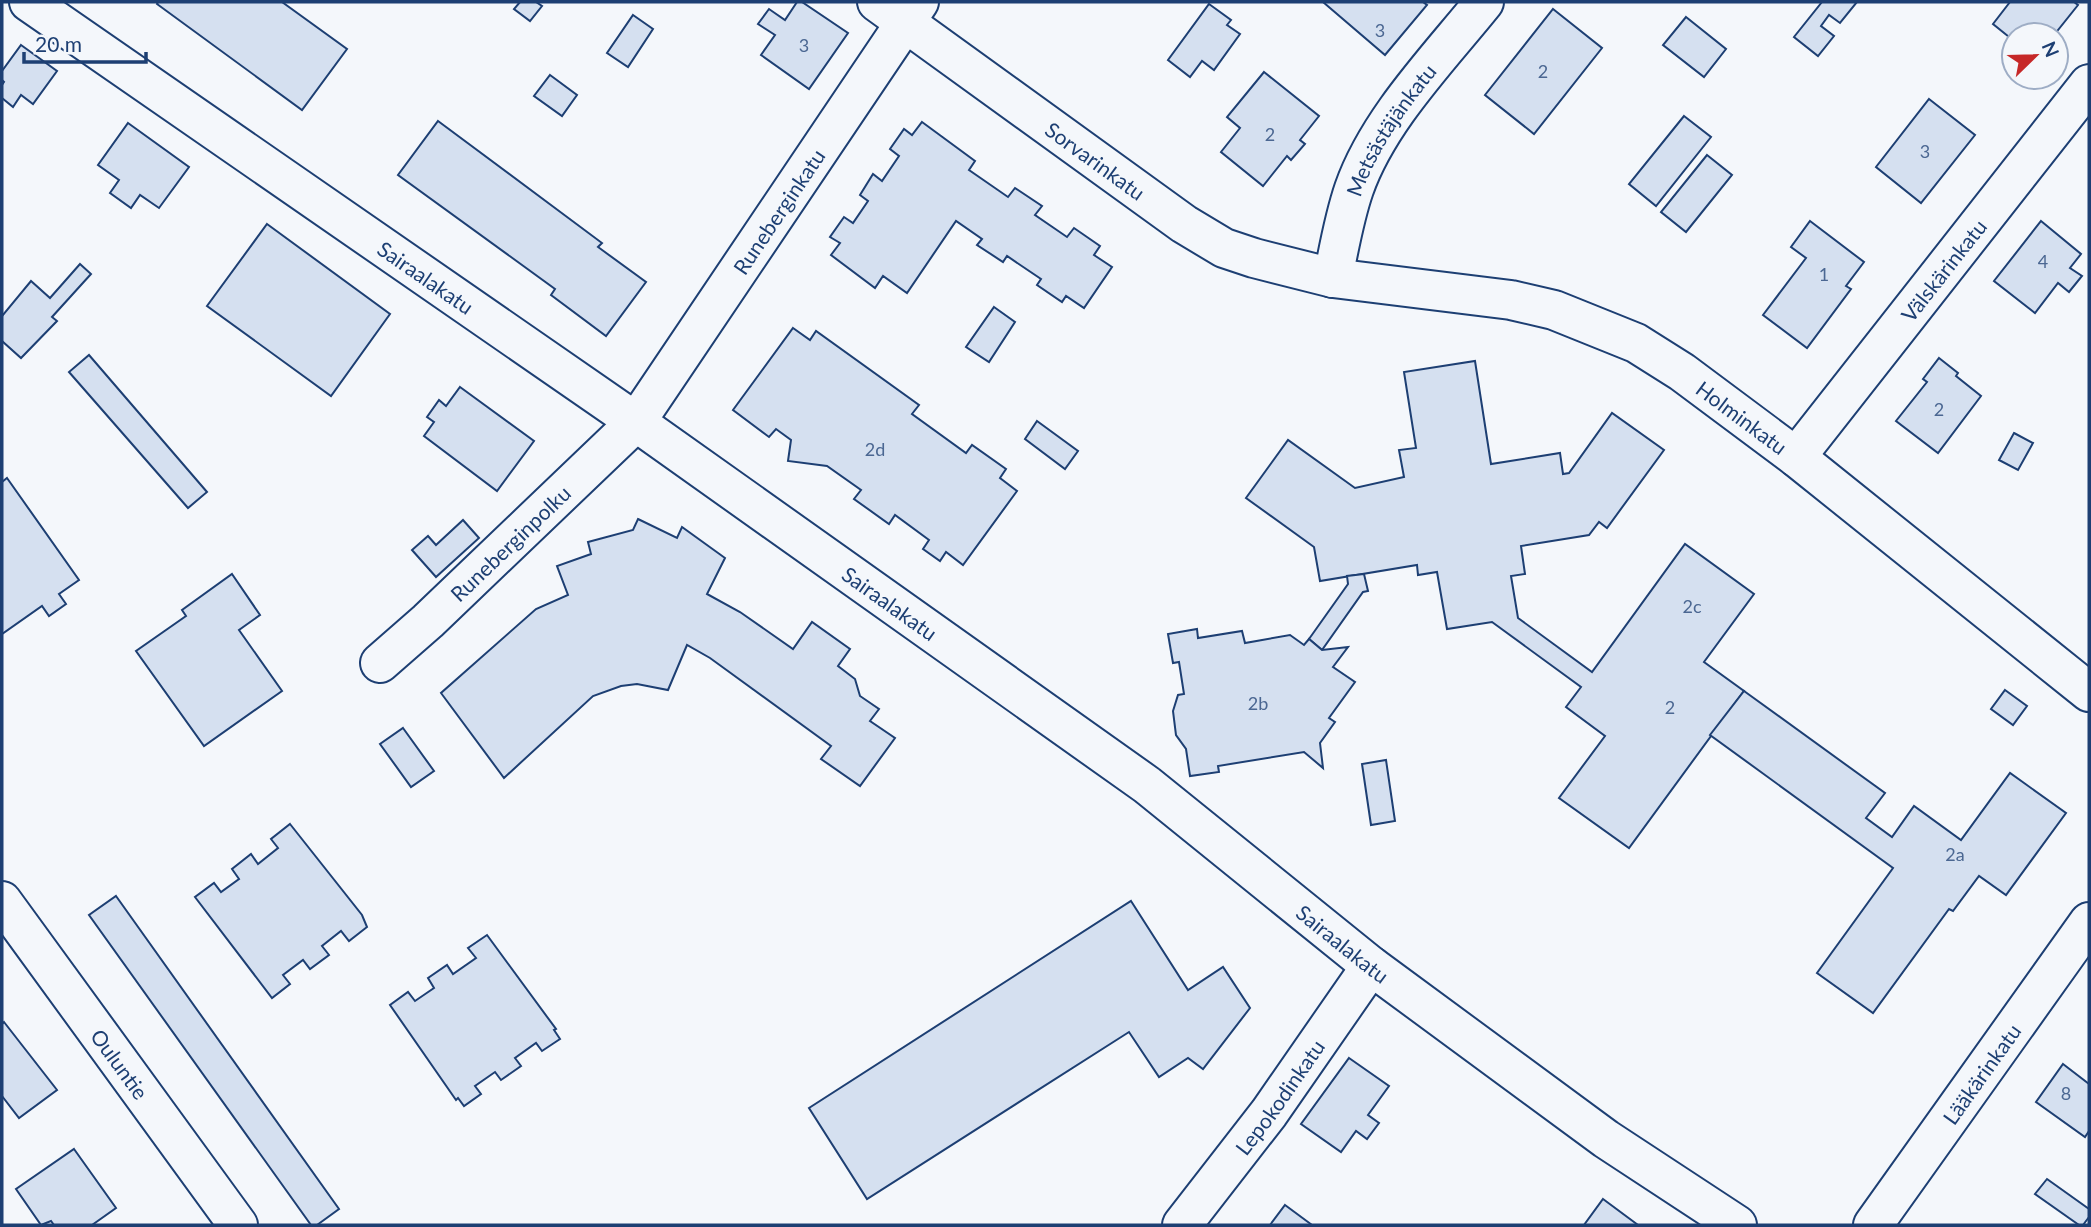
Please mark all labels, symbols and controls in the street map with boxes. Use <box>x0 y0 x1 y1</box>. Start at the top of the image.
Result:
house number: 3 <box>1375 19 1385 41</box>
scale bar <box>24 21 147 65</box>
north arrow <box>2000 21 2070 91</box>
text: 20 m <box>35 31 82 56</box>
house number: 3 <box>799 34 809 56</box>
text: N <box>2038 38 2065 60</box>
street label: Metsästäjänkatu <box>1340 58 1440 199</box>
house number: 2 <box>1538 60 1548 82</box>
street label: Sorvarinkatu <box>1041 116 1150 205</box>
house number: 2 <box>1265 123 1275 145</box>
house number: 3 <box>1920 140 1930 162</box>
street label: Runeberginkatu <box>727 144 829 278</box>
street label: Välskärinkatu <box>1895 214 1991 326</box>
street label: Sairaalakatu <box>374 235 479 319</box>
house number: 4 <box>2038 250 2048 272</box>
house number: 1 <box>1819 263 1829 285</box>
street label: Holminkatu <box>1692 375 1793 459</box>
house number: 2 <box>1934 398 1944 420</box>
house number: 2d <box>865 438 885 460</box>
street label: Runeberginpolku <box>445 480 575 606</box>
street label: Sairaalakatu <box>838 560 943 645</box>
house number: 2c <box>1682 595 1702 617</box>
house number: 2b <box>1248 692 1268 714</box>
house number: 2 <box>1665 696 1675 718</box>
house number: 2a <box>1945 843 1965 865</box>
street label: Sairaalakatu <box>1292 899 1394 988</box>
street label: Lääkärinkatu <box>1937 1018 2025 1129</box>
street label: Ouluntie <box>86 1024 154 1103</box>
street label: Lepokodinkatu <box>1229 1034 1329 1159</box>
house number: 8 <box>2061 1082 2071 1104</box>

